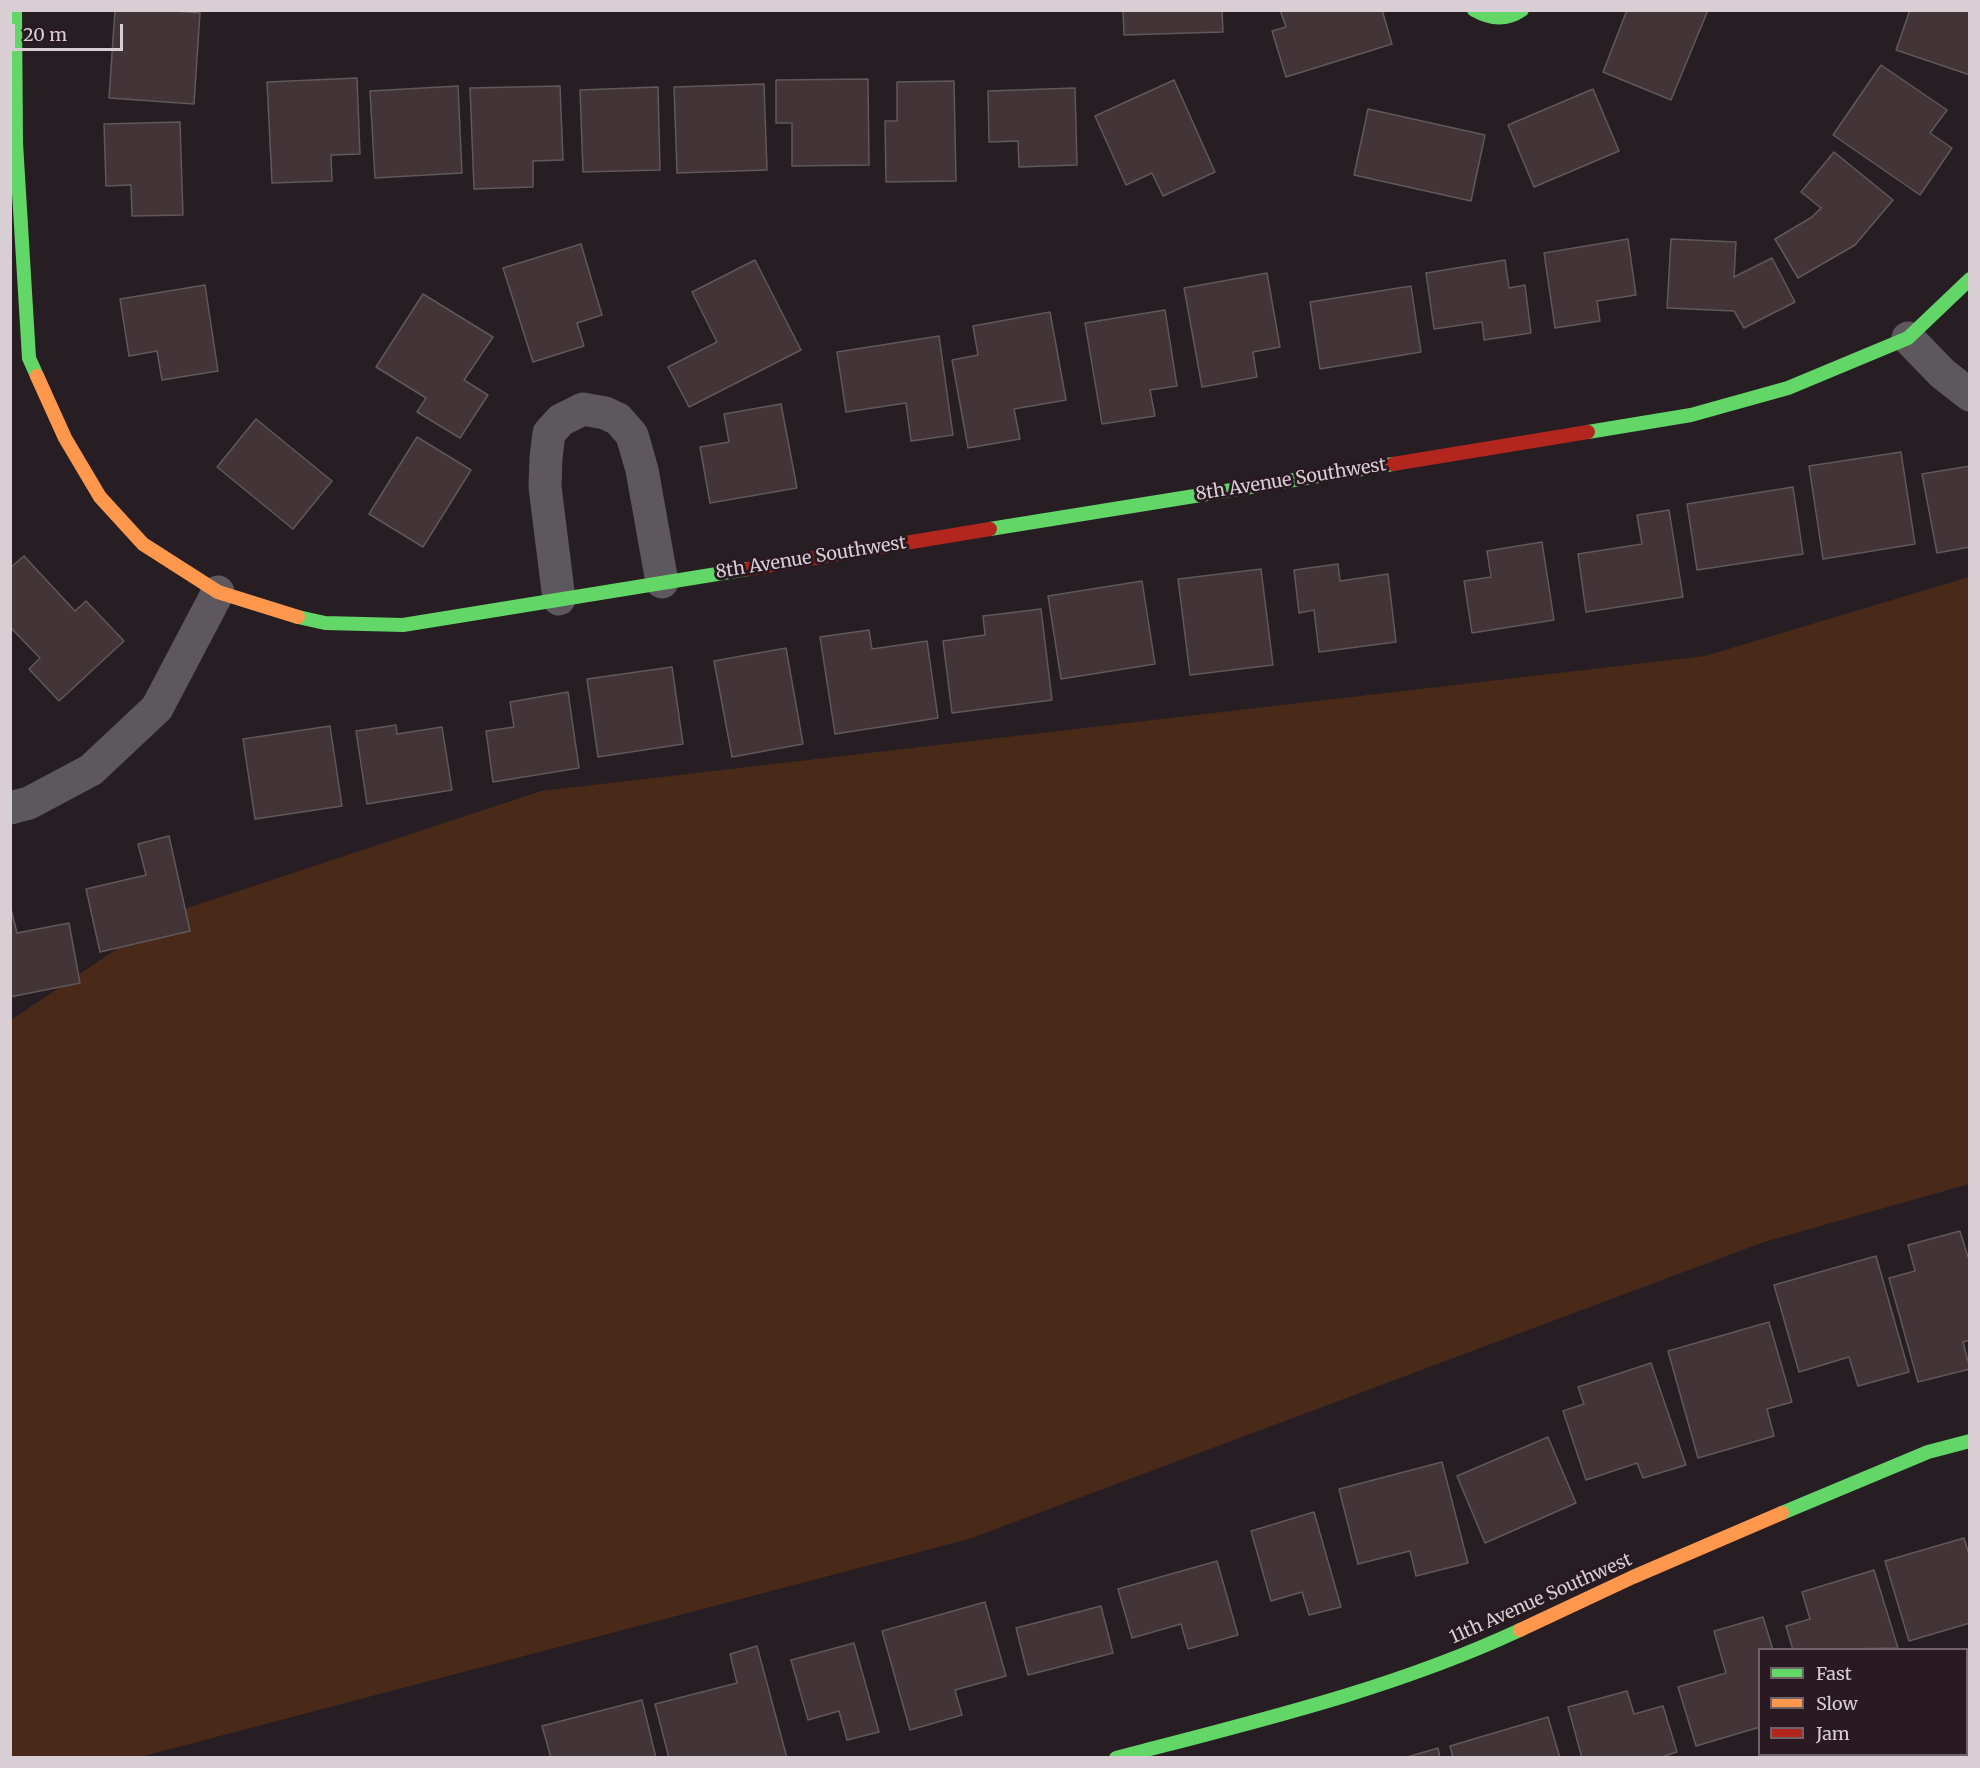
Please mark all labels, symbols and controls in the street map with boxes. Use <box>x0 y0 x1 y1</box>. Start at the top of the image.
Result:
scale bar <box>15 12 126 50</box>
text: 20 m <box>23 23 67 46</box>
street label: 8th Avenue Southwest <box>1194 454 1388 506</box>
street label: 8th Avenue Southwest <box>714 532 908 584</box>
street label: 11th Avenue Southwest <box>1447 1549 1635 1649</box>
legend <box>1758 1648 1968 1756</box>
text: Fast <box>1816 1662 1852 1685</box>
text: Slow <box>1816 1692 1858 1715</box>
text: Jam <box>1816 1722 1850 1745</box>

